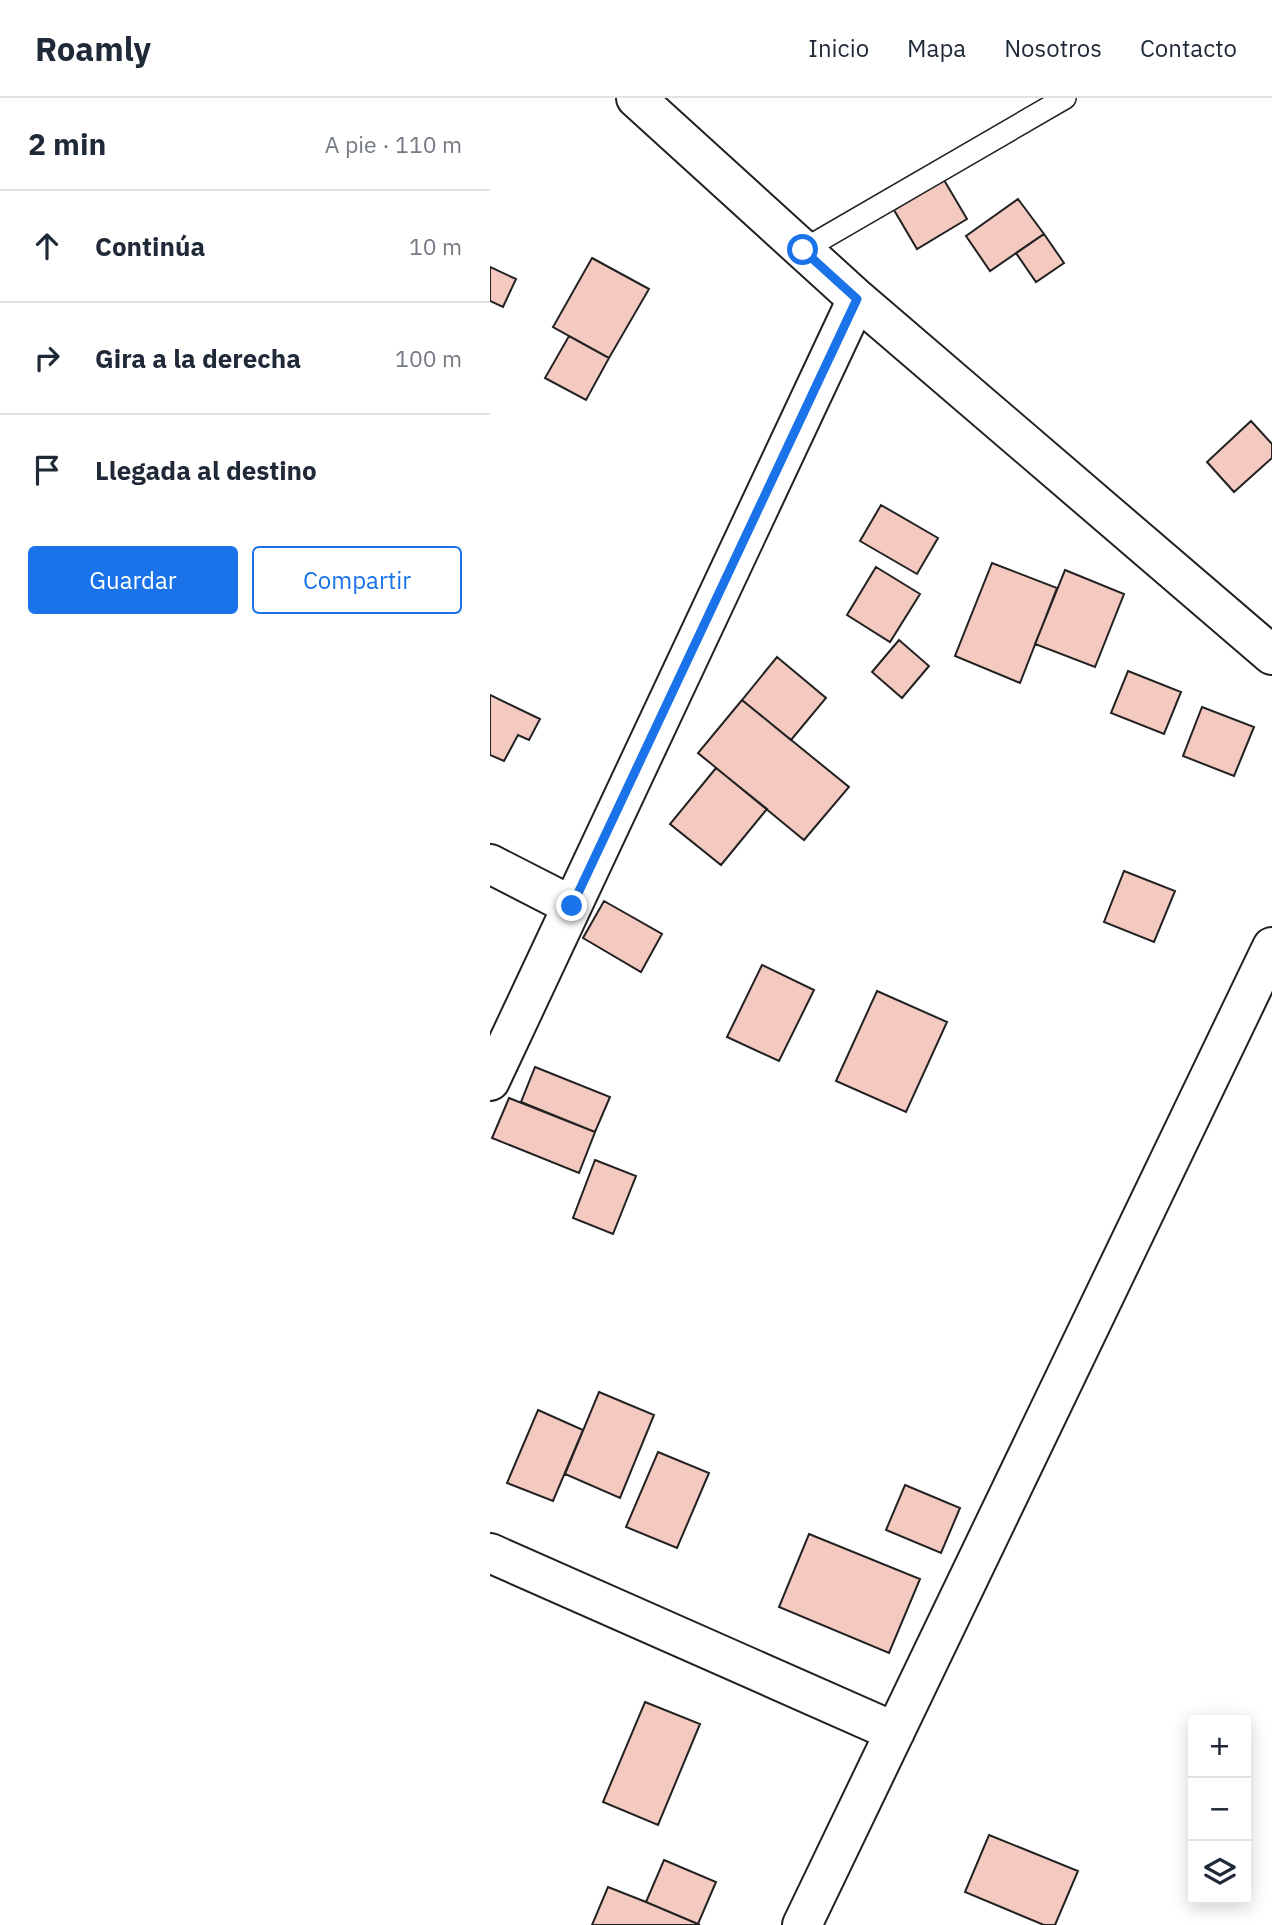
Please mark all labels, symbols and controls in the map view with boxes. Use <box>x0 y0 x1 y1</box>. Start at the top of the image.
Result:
text: Roamly <box>35 27 151 70</box>
text: Inicio <box>808 32 869 64</box>
text: Mapa <box>907 32 966 64</box>
text: Nosotros <box>1004 32 1102 64</box>
text: Contacto <box>1140 32 1237 64</box>
text: 2 min <box>28 124 106 163</box>
text: A pie · 110 m <box>325 129 462 159</box>
icon: ahead <box>28 227 66 265</box>
text: Continúa <box>95 229 205 263</box>
text: 10 m <box>409 231 462 261</box>
route start <box>787 234 818 265</box>
icon: right <box>28 339 66 377</box>
text: Gira a la derecha <box>95 341 301 375</box>
text: 100 m <box>395 343 462 373</box>
icon: arrive <box>28 451 66 489</box>
text: Llegada al destino <box>95 453 317 487</box>
button: Guardar <box>28 546 238 614</box>
button: Compartir <box>252 546 462 614</box>
route end <box>556 890 587 921</box>
map controls <box>1188 1715 1251 1904</box>
button: + <box>1188 1715 1251 1778</box>
button: − <box>1188 1778 1251 1841</box>
button: layers <box>1188 1841 1251 1904</box>

